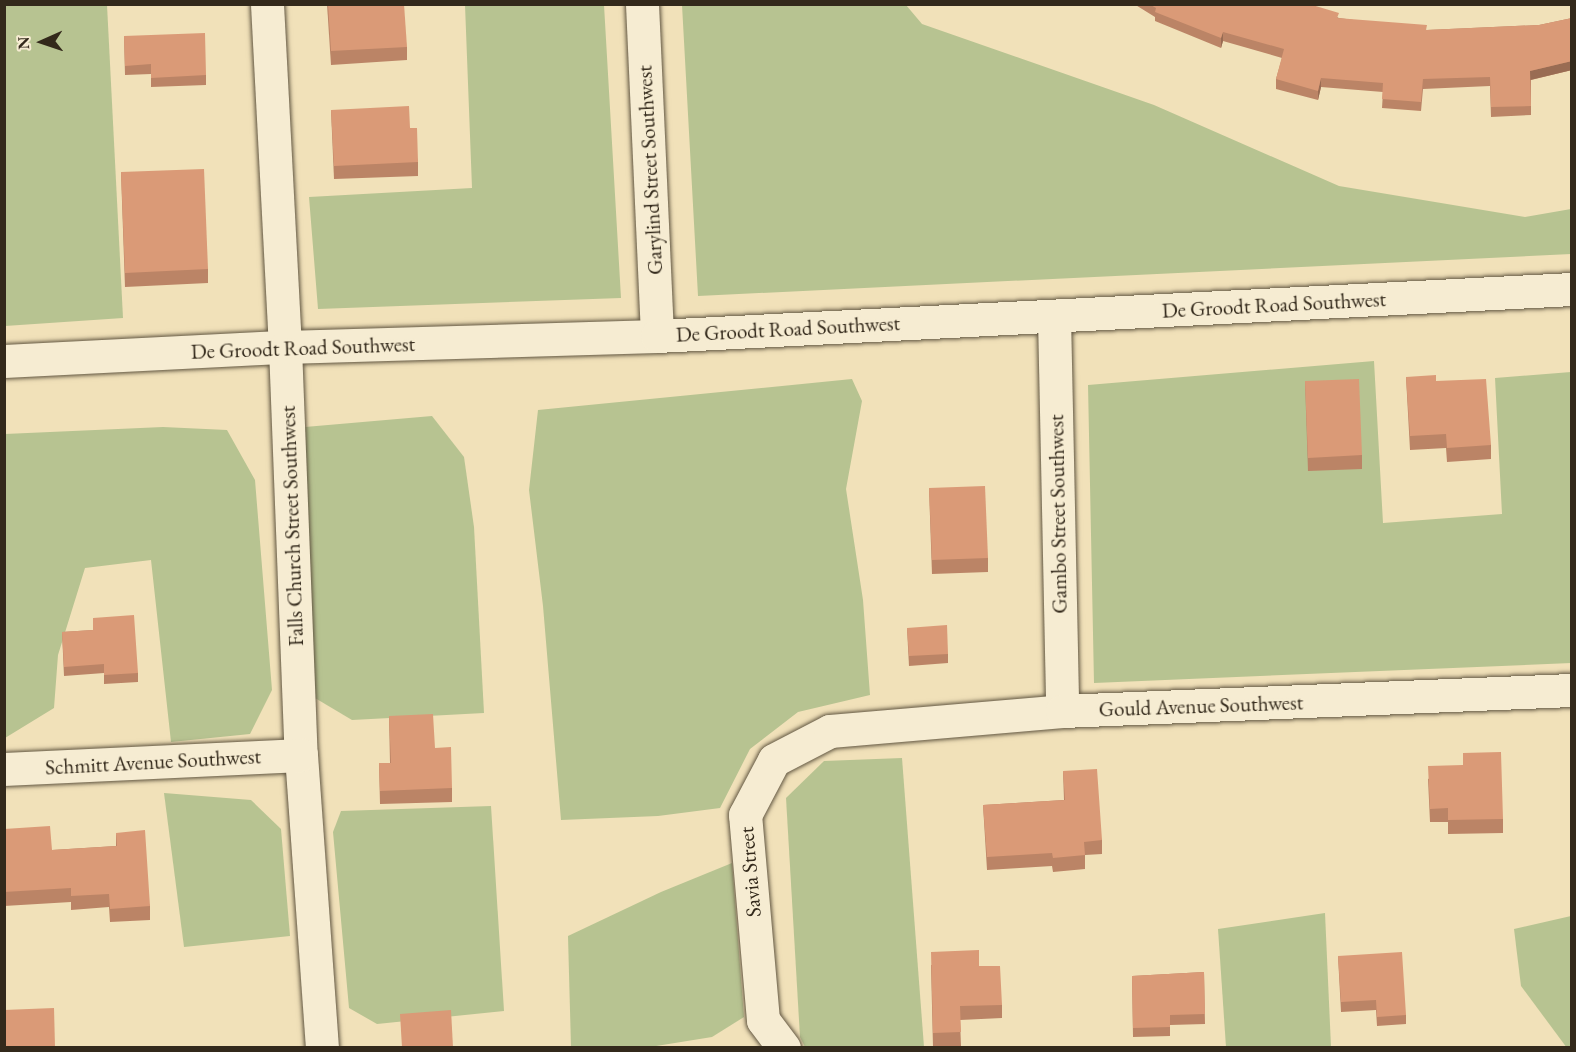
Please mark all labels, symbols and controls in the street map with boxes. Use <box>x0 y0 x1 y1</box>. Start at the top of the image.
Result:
north arrow <box>12 12 72 72</box>
text: N <box>13 36 34 50</box>
street label: Garylind Street Southwest <box>632 65 668 275</box>
street label: De Groodt Road Southwest <box>1161 287 1387 323</box>
street label: De Groodt Road Southwest <box>675 311 901 347</box>
street label: De Groodt Road Southwest <box>190 331 416 365</box>
street label: Falls Church Street Southwest <box>275 405 309 647</box>
street label: Gambo Street Southwest <box>1044 414 1072 614</box>
street label: Gould Avenue Southwest <box>1098 690 1304 722</box>
street label: Schmitt Avenue Southwest <box>44 744 262 780</box>
street label: Savia Street <box>733 826 767 918</box>

